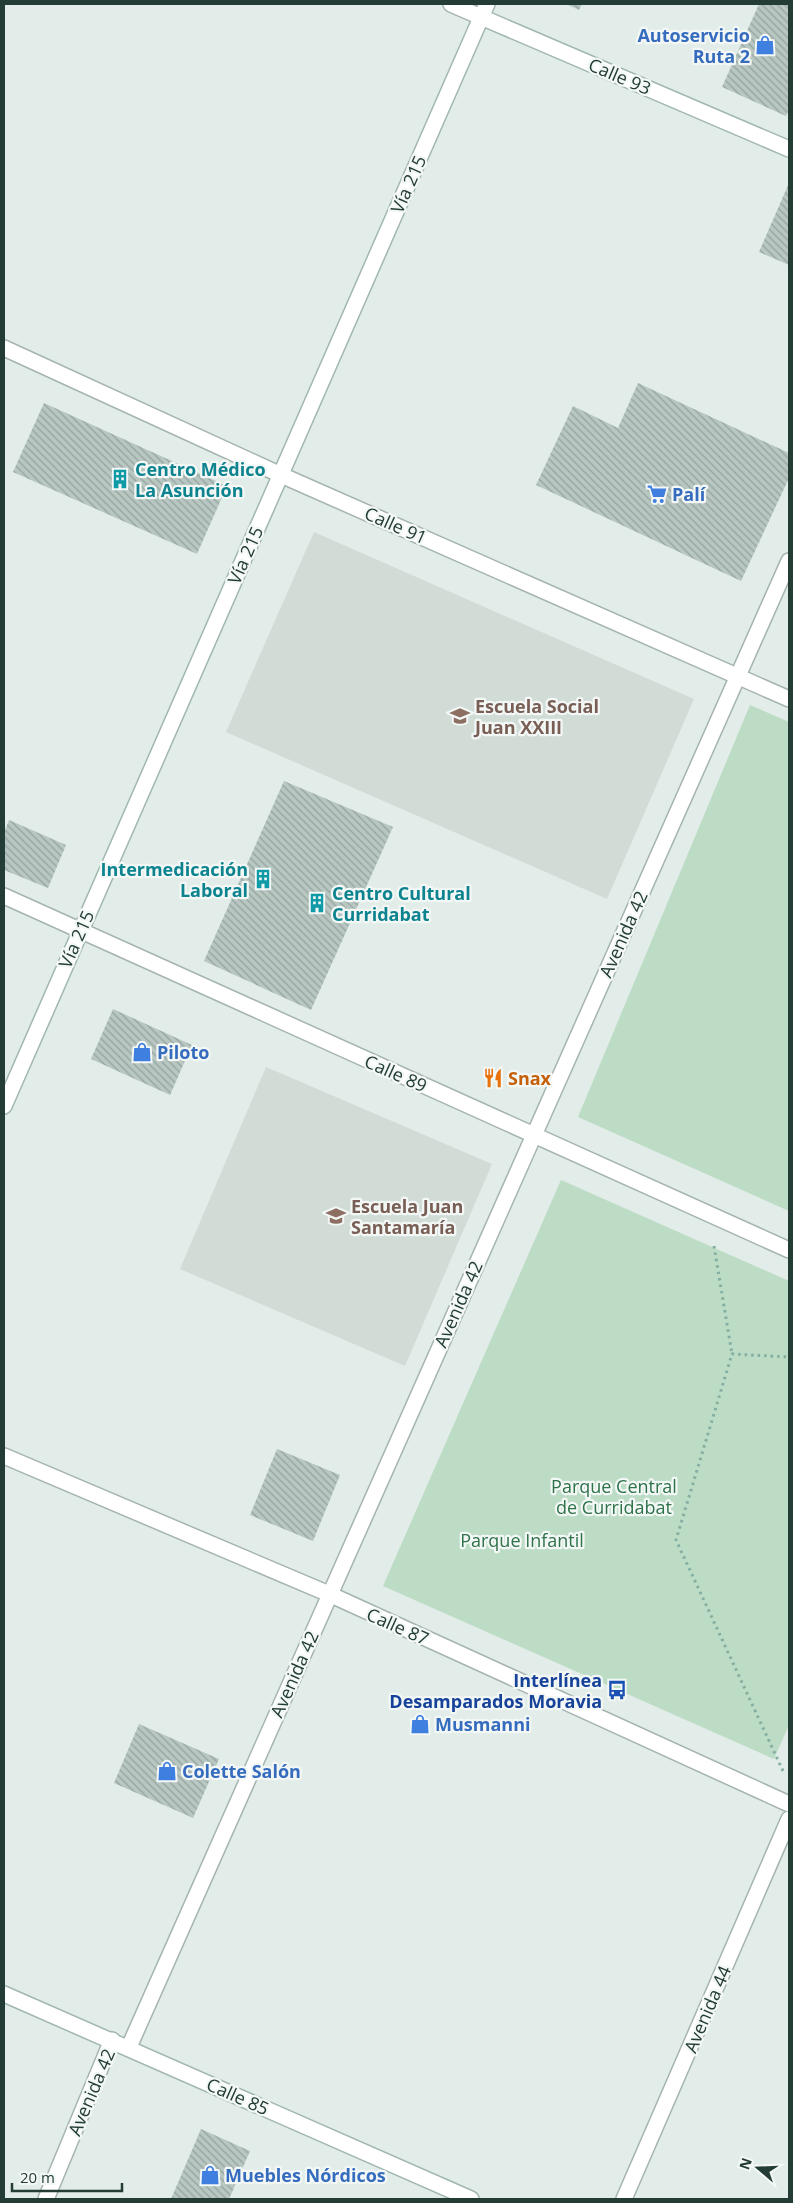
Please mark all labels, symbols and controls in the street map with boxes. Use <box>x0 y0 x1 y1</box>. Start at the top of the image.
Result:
place label: Autoservicio Ruta 2 <box>637 23 750 68</box>
shop icon: Autoservicio Ruta 2 <box>754 34 776 56</box>
street label: Calle 93 <box>585 52 655 100</box>
street label: Vía 215 <box>385 151 431 217</box>
place label: Centro Médico La Asunción <box>135 457 266 502</box>
building icon: Centro Médico La Asunción <box>109 468 131 490</box>
place label: Palí <box>672 482 707 506</box>
supermarket icon: Palí <box>646 483 668 505</box>
street label: Calle 91 <box>361 501 431 549</box>
street label: Vía 215 <box>222 522 268 588</box>
place label: Escuela Social Juan XXIII <box>473 694 599 739</box>
school or university icon: Escuela Social Juan XXIII <box>449 705 471 727</box>
place label: Intermedicación Laboral <box>101 857 248 902</box>
building icon: Intermedicación Laboral <box>252 868 274 890</box>
place label: Centro Cultural Curridabat <box>332 881 471 926</box>
street label: Avenida 42 <box>593 887 653 981</box>
building icon: Centro Cultural Curridabat <box>306 892 328 914</box>
street label: Vía 215 <box>53 906 99 972</box>
place label: Piloto <box>157 1040 209 1064</box>
shop icon: Piloto <box>131 1041 153 1063</box>
street label: Calle 89 <box>361 1049 431 1097</box>
place label: Snax <box>508 1066 552 1090</box>
restaurant icon: Snax <box>482 1067 504 1089</box>
place label: Escuela Juan Santamaría <box>351 1194 463 1239</box>
school or university icon: Escuela Juan Santamaría <box>325 1205 347 1227</box>
street label: Avenida 42 <box>428 1257 488 1351</box>
park label: Parque Central de Curridabat <box>551 1474 677 1519</box>
park label: Parque Infantil <box>460 1528 584 1552</box>
street label: Calle 87 <box>363 1602 433 1650</box>
street label: Avenida 42 <box>264 1627 324 1721</box>
place label: Interlínea Desamparados Moravia <box>389 1668 602 1713</box>
bus stop icon: Interlínea Desamparados Moravia <box>606 1679 628 1701</box>
place label: Musmanni <box>435 1712 530 1736</box>
shop icon: Musmanni <box>409 1713 431 1735</box>
place label: Colette Salón <box>182 1759 301 1783</box>
shop icon: Colette Salón <box>156 1760 178 1782</box>
street label: Avenida 44 <box>678 1962 736 2056</box>
street label: Avenida 42 <box>62 2045 120 2139</box>
street label: Calle 85 <box>203 2072 273 2120</box>
north arrow <box>733 2143 783 2193</box>
text: N <box>734 2155 756 2172</box>
scale bar <box>12 2160 122 2192</box>
place label: Muebles Nórdicos <box>225 2163 386 2187</box>
shop icon: Muebles Nórdicos <box>199 2164 221 2186</box>
text: 20 m <box>20 2167 55 2187</box>

